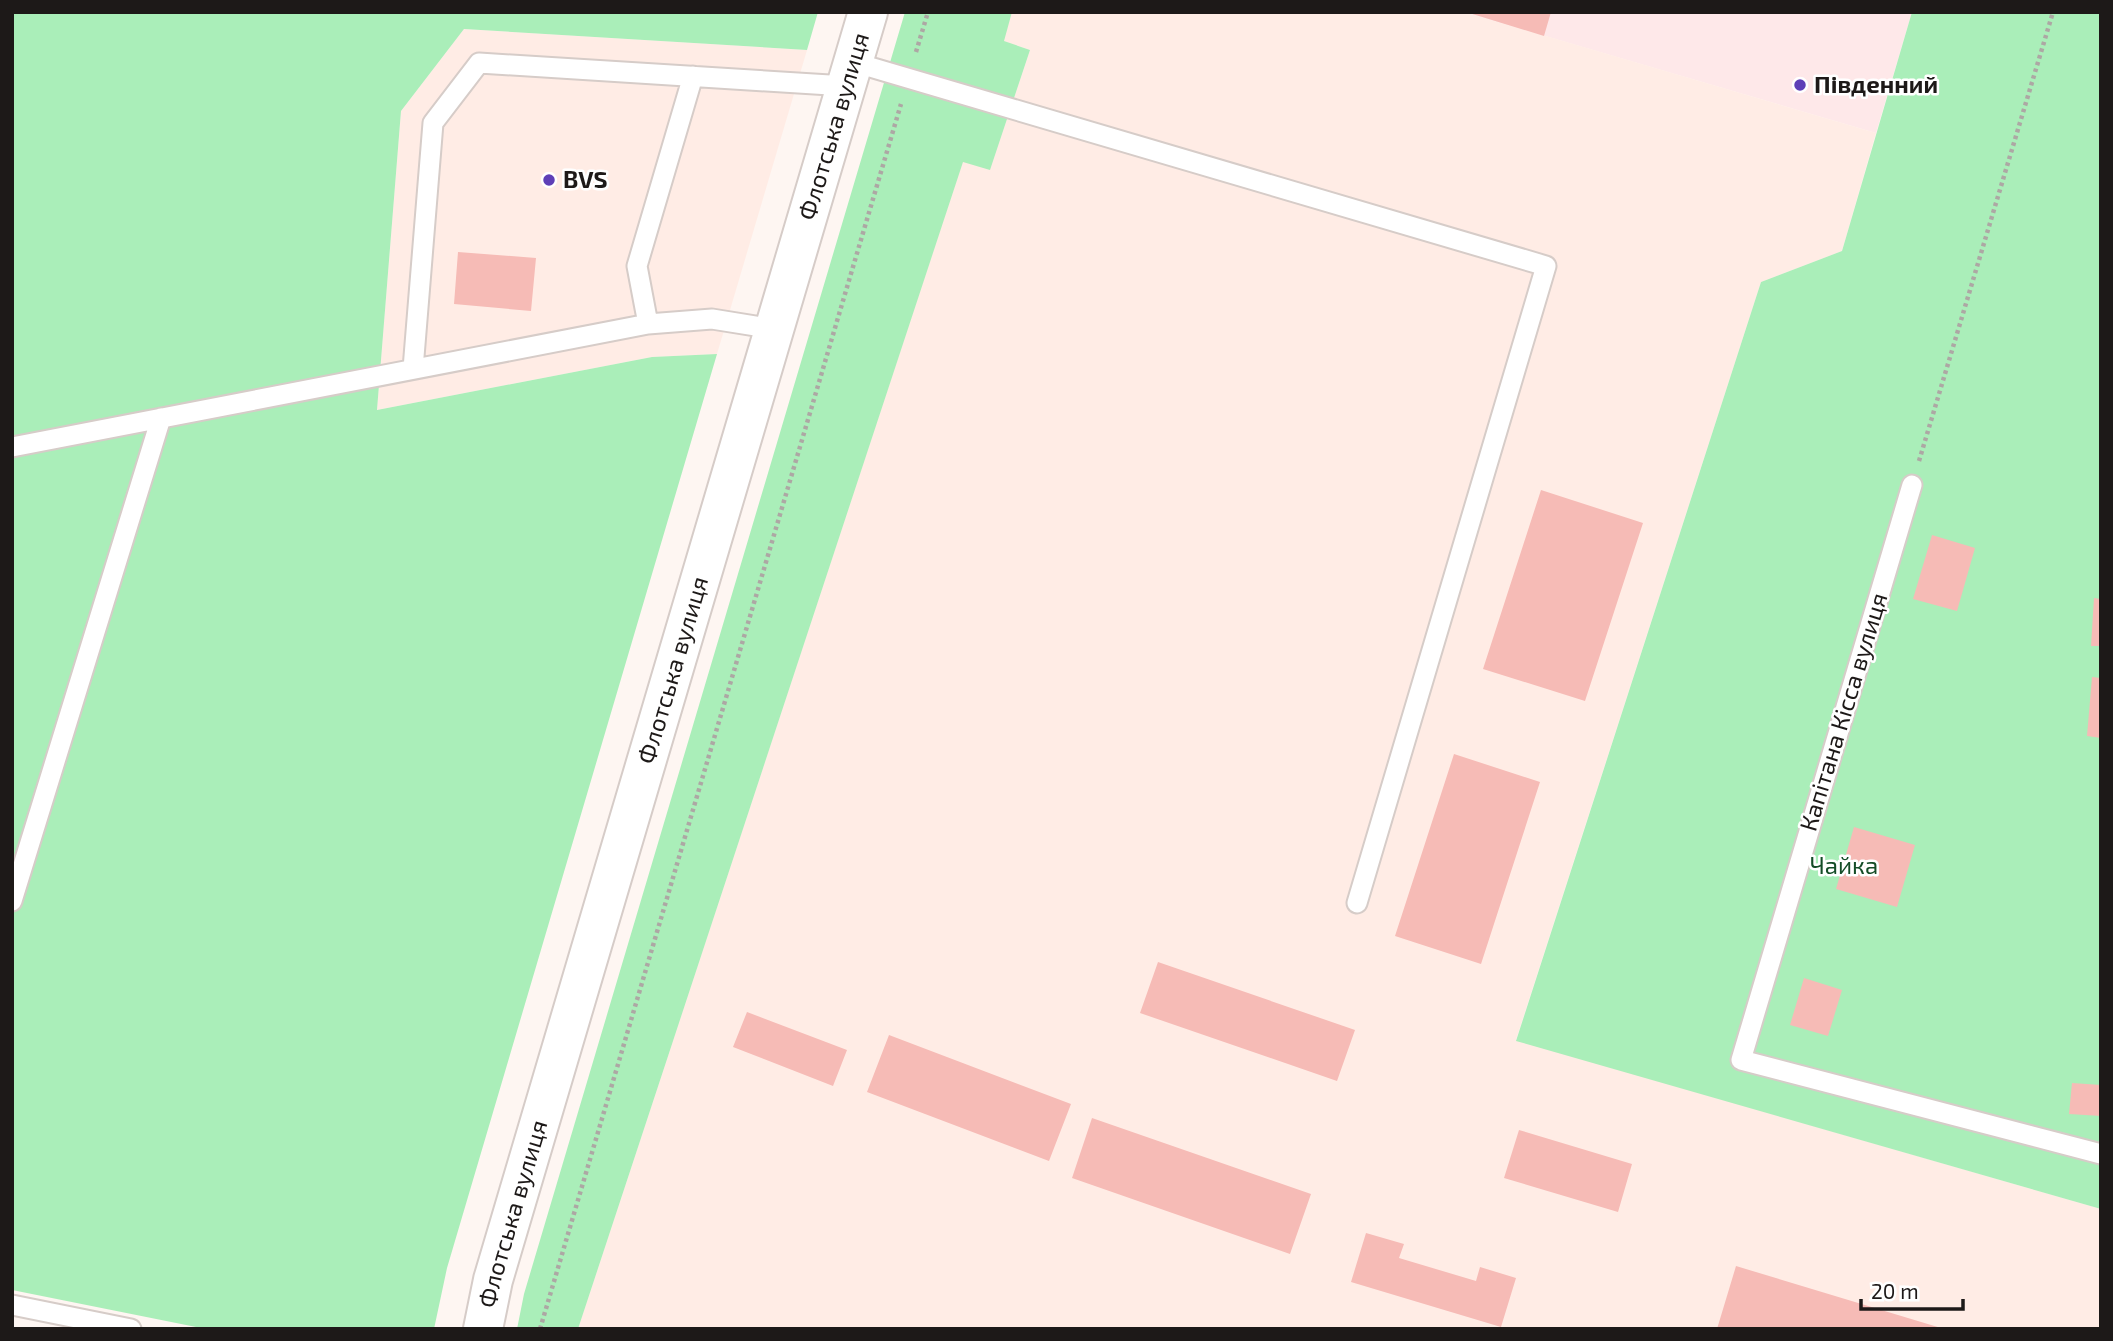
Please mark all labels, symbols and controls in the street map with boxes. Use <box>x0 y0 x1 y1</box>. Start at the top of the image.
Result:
street label: Флотська вулиця <box>791 29 874 223</box>
place label: Південний <box>1814 69 1938 98</box>
marker: Південний <box>1792 77 1808 93</box>
place label: BVS <box>563 164 608 193</box>
marker: BVS <box>541 172 557 188</box>
street label: Флотська вулиця <box>631 573 713 767</box>
street label: Капітана Кісса вулиця <box>1793 589 1894 834</box>
park label: Чайка <box>1810 850 1878 879</box>
street label: Флотська вулиця <box>472 1116 553 1310</box>
scale bar <box>1861 1268 1962 1312</box>
text: 20 m <box>1871 1278 1919 1303</box>

